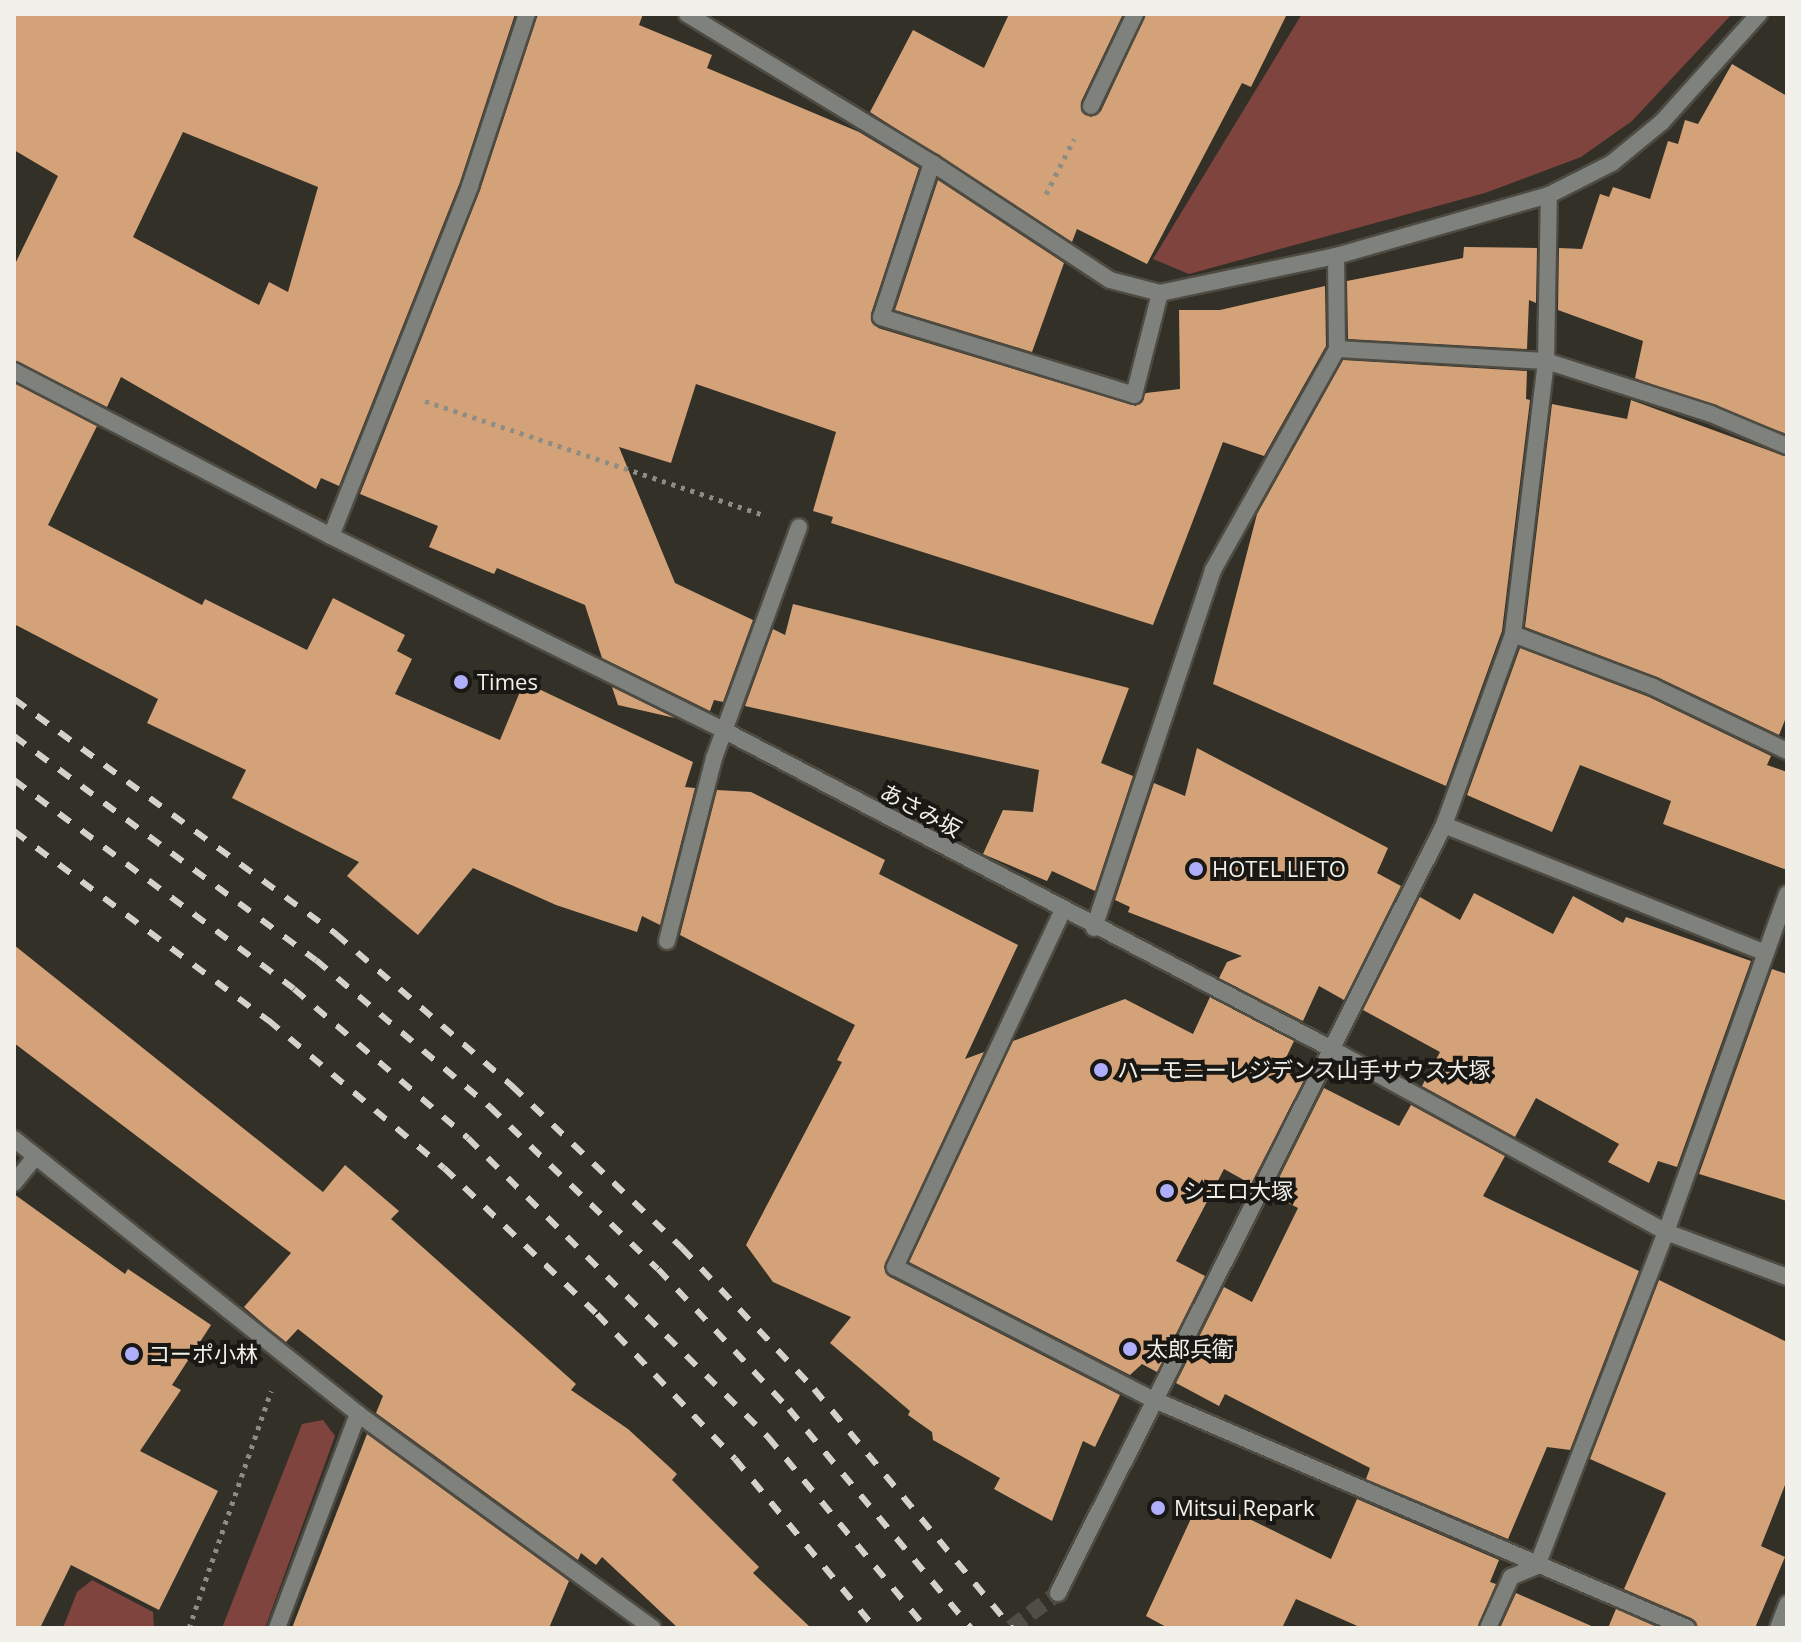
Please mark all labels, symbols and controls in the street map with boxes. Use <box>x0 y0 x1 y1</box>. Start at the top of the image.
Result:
place label: Times <box>477 669 538 695</box>
marker: Times <box>452 673 470 691</box>
street label: あさみ坂 <box>876 778 966 842</box>
place label: HOTEL LIETO <box>1212 856 1346 882</box>
marker: HOTEL LIETO <box>1187 860 1205 878</box>
place label: ハーモニーレジデンス山手サウス大塚 <box>1117 1057 1491 1083</box>
marker: ハーモニーレジデンス山手サウス大塚 <box>1092 1061 1110 1079</box>
place label: シエロ大塚 <box>1183 1178 1293 1204</box>
marker: シエロ大塚 <box>1158 1182 1176 1200</box>
place label: 太郎兵衛 <box>1146 1336 1234 1362</box>
marker: 太郎兵衛 <box>1121 1340 1139 1358</box>
place label: コーポ小林 <box>148 1341 258 1367</box>
marker: コーポ小林 <box>123 1345 141 1363</box>
place label: Mitsui Repark <box>1174 1495 1315 1521</box>
marker: Mitsui Repark <box>1149 1499 1167 1517</box>

